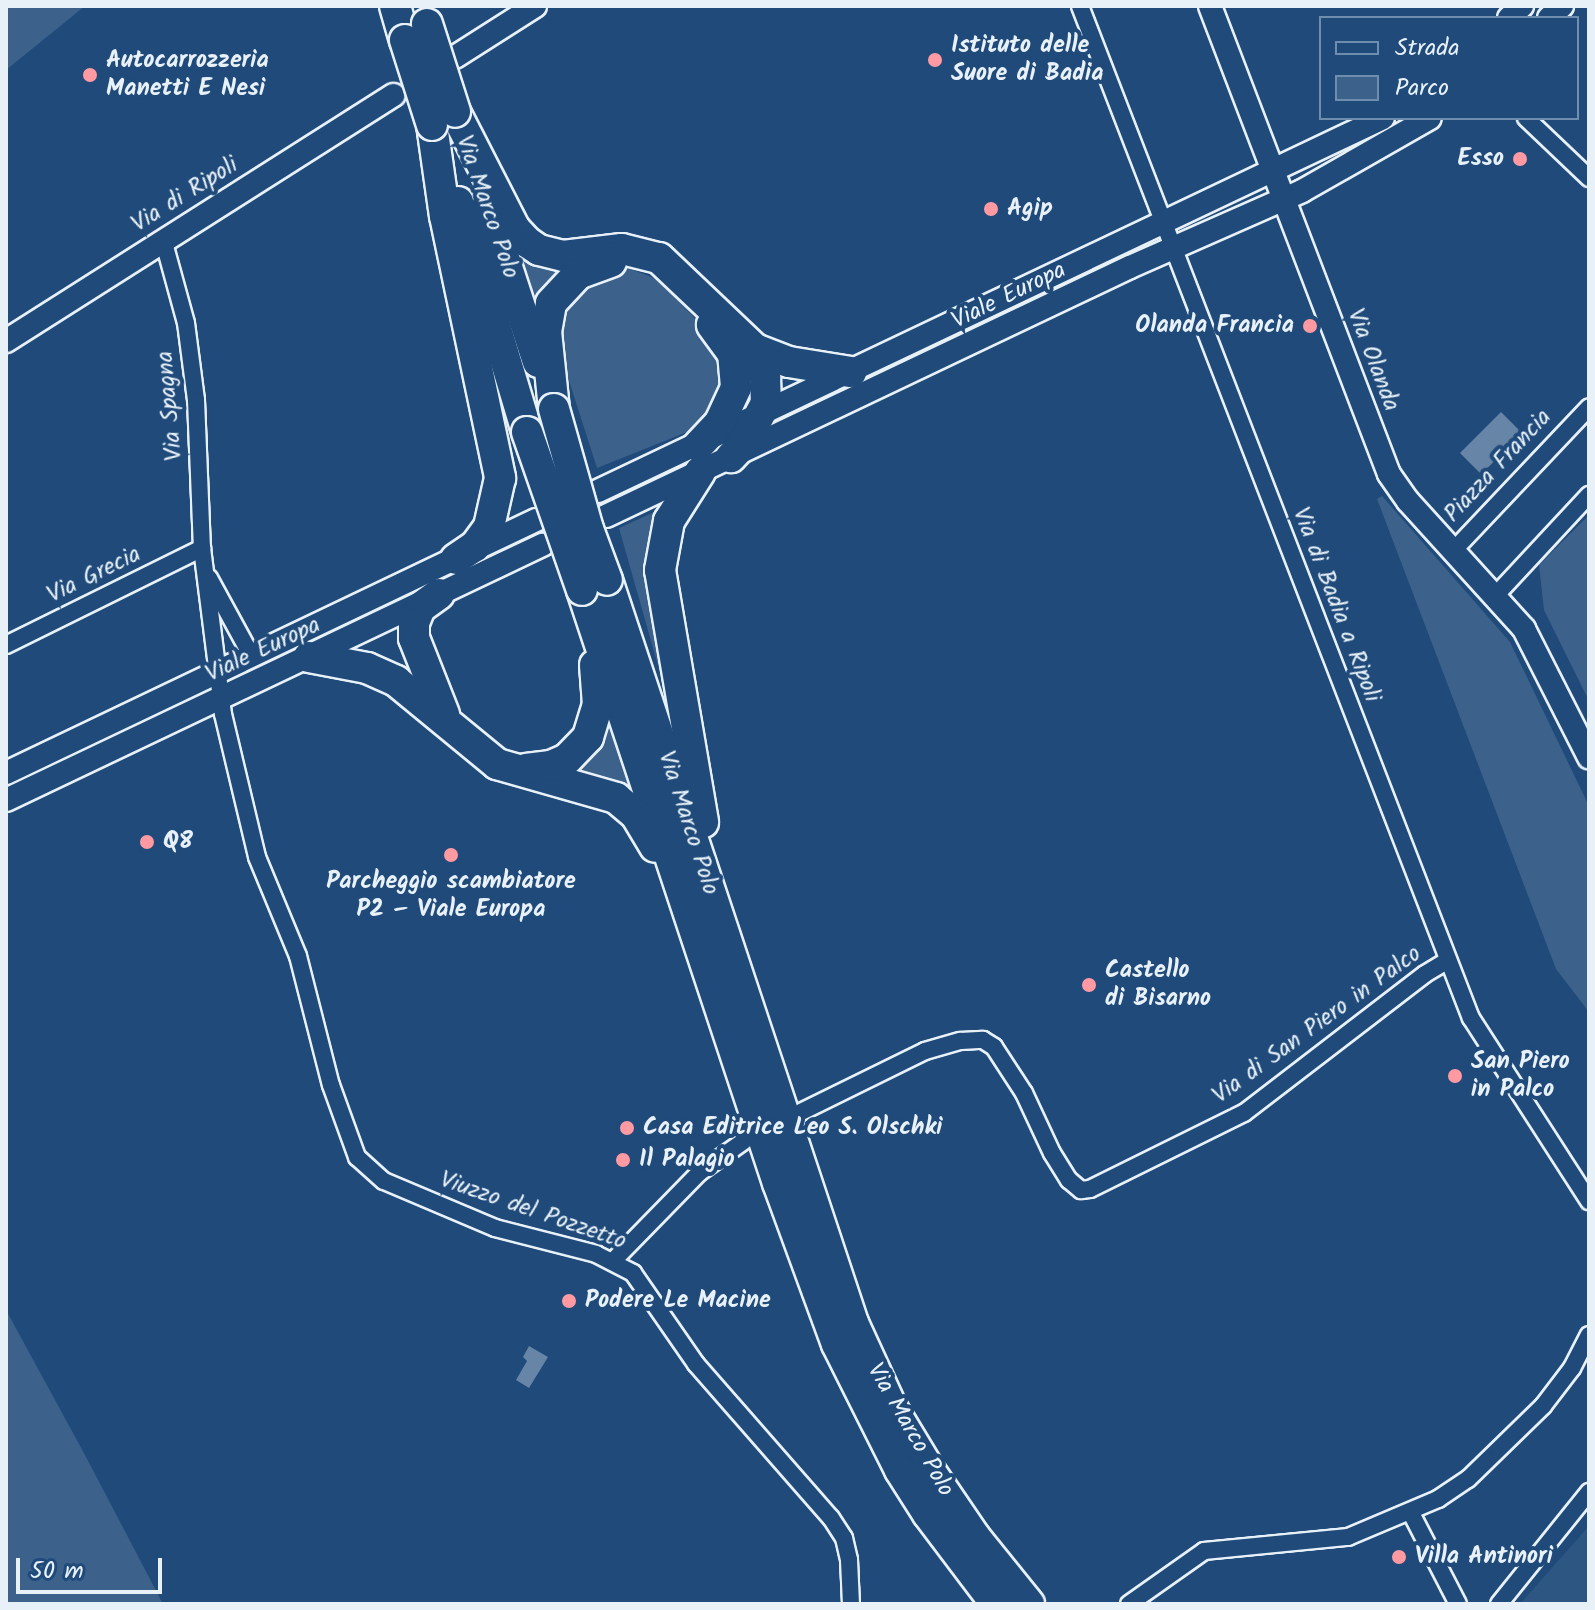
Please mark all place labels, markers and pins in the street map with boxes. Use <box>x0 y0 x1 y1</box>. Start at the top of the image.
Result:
place label: Istituto delle Suore di Badia <box>951 32 1104 88</box>
place label: Autocarrozzeria Manetti E Nesi <box>106 47 269 103</box>
marker: Istituto delle Suore di Badia <box>926 51 944 69</box>
marker: Autocarrozzeria Manetti E Nesi <box>81 66 99 84</box>
place label: Esso <box>1457 145 1504 173</box>
marker: Esso <box>1511 150 1529 168</box>
place label: Agip <box>1007 195 1053 223</box>
marker: Agip <box>982 200 1000 218</box>
place label: Olanda Francia <box>1135 312 1294 340</box>
marker: Olanda Francia <box>1301 317 1319 335</box>
place label: Q8 <box>163 828 193 856</box>
marker: Q8 <box>138 833 156 851</box>
marker: Parcheggio scambiatore P2 – Viale Europa <box>442 846 460 864</box>
place label: Parcheggio scambiatore P2 – Viale Europa <box>326 868 576 924</box>
place label: Castello di Bisarno <box>1105 957 1211 1013</box>
marker: Castello di Bisarno <box>1080 976 1098 994</box>
place label: San Piero in Palco <box>1471 1048 1570 1104</box>
marker: San Piero in Palco <box>1446 1067 1464 1085</box>
place label: Casa Editrice Leo S. Olschki <box>643 1114 943 1142</box>
marker: Casa Editrice Leo S. Olschki <box>618 1119 636 1137</box>
place label: Il Palagio <box>639 1146 735 1174</box>
marker: Il Palagio <box>614 1151 632 1169</box>
place label: Podere Le Macine <box>585 1287 771 1315</box>
marker: Podere Le Macine <box>560 1292 578 1310</box>
place label: Villa Antinori <box>1415 1543 1553 1571</box>
marker: Villa Antinori <box>1390 1548 1408 1566</box>

